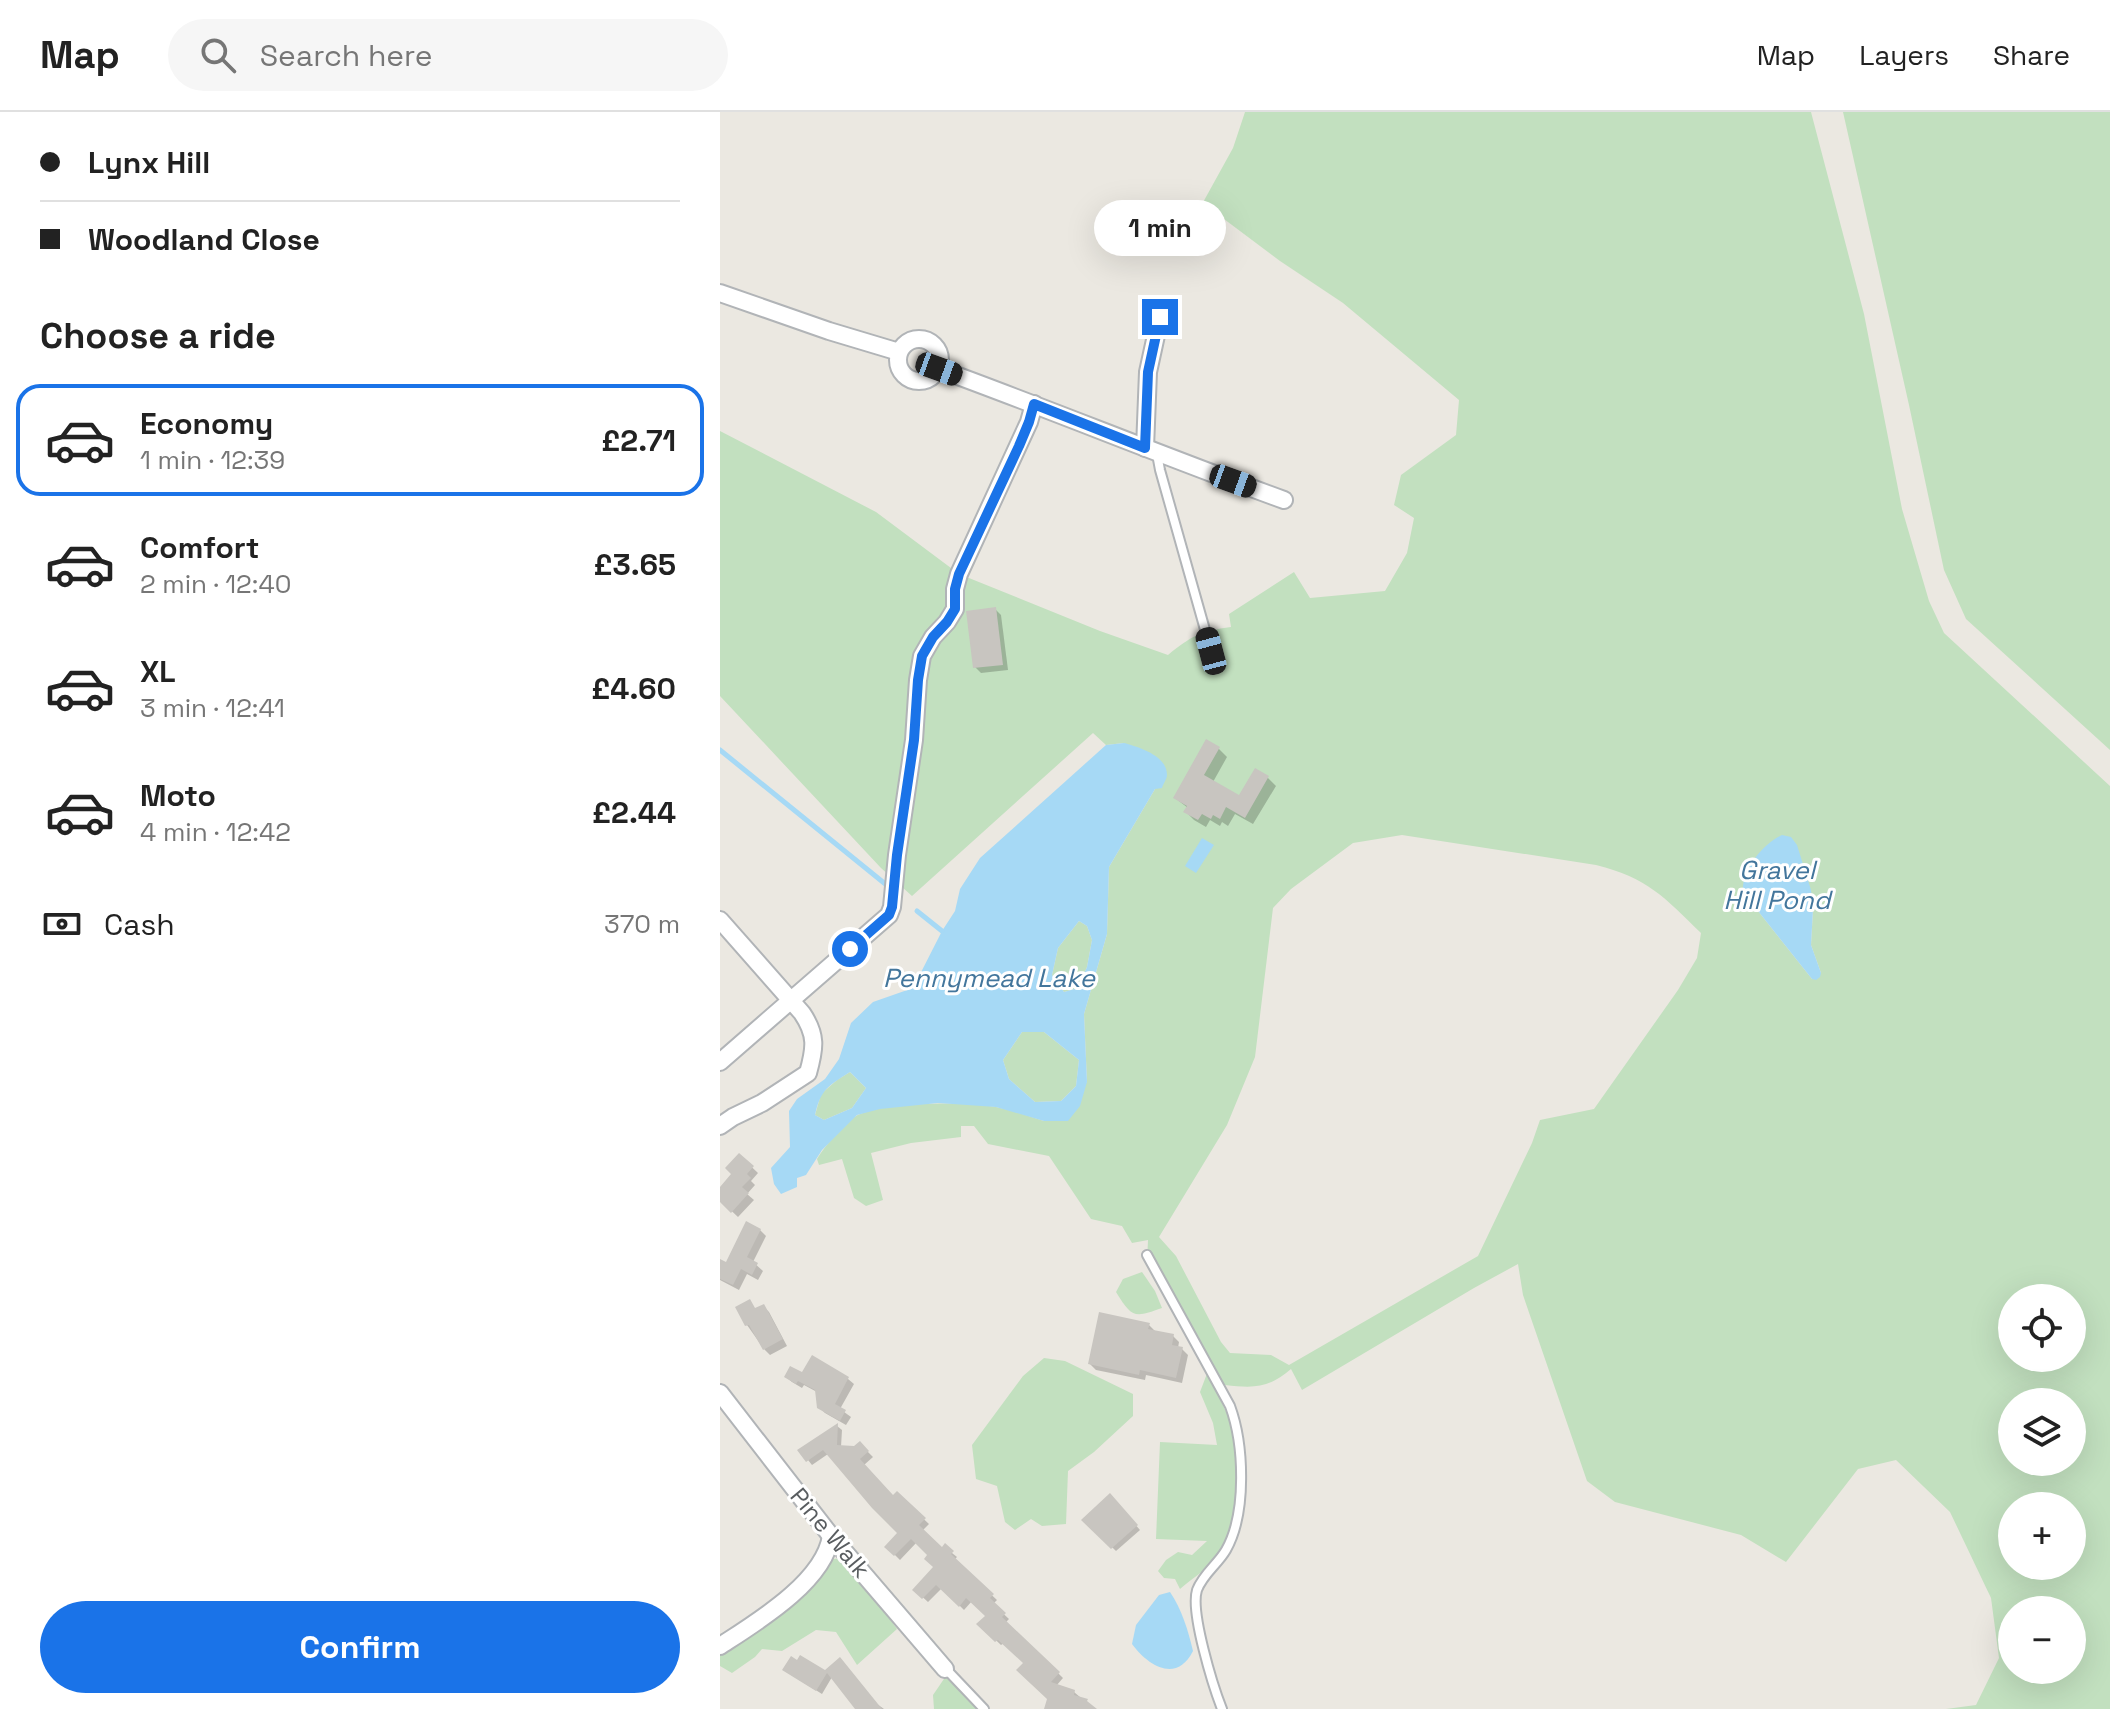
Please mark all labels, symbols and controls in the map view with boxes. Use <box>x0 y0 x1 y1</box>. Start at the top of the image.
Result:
search box <box>168 19 728 91</box>
text: Map <box>40 31 120 79</box>
icon: search <box>196 33 240 77</box>
text: Search here <box>260 36 433 75</box>
text: Map <box>1757 37 1815 73</box>
text: Layers <box>1859 37 1949 73</box>
text: Share <box>1993 37 2070 73</box>
text: Lynx Hill <box>88 143 210 182</box>
callout: 1 min <box>1094 201 1226 257</box>
text: 1 min <box>1128 211 1192 245</box>
text: Woodland Close <box>88 220 320 259</box>
route end <box>1142 299 1178 335</box>
text: Choose a ride <box>40 313 276 359</box>
car <box>912 350 966 388</box>
icon: car <box>44 404 116 476</box>
text: Economy <box>140 404 273 443</box>
text: £2.71 <box>601 421 676 460</box>
text: 1 min · 12:39 <box>140 443 285 477</box>
car <box>1206 462 1260 500</box>
icon: car <box>44 528 116 600</box>
text: Comfort <box>140 528 259 567</box>
text: £3.65 <box>593 545 676 584</box>
text: 2 min · 12:40 <box>140 567 291 601</box>
car <box>1193 625 1229 677</box>
icon: car <box>44 652 116 724</box>
text: XL <box>140 652 176 691</box>
text: £4.60 <box>591 669 676 708</box>
text: 3 min · 12:41 <box>140 691 285 725</box>
icon: car <box>44 776 116 848</box>
text: Moto <box>140 776 216 815</box>
text: £2.44 <box>592 793 676 832</box>
text: 4 min · 12:42 <box>140 815 291 849</box>
water label: Gravel Hill Pond <box>1724 853 1834 917</box>
icon: cash <box>40 902 84 946</box>
text: Cash <box>104 905 175 944</box>
text: 370 m <box>604 907 680 941</box>
route start <box>832 931 868 967</box>
water label: Pennymead Lake <box>883 961 1096 995</box>
map controls <box>1998 1284 2086 1684</box>
button: locate <box>1998 1284 2086 1372</box>
button: layers <box>1998 1388 2086 1476</box>
street label: Pine Walk <box>784 1481 877 1584</box>
button: + <box>1998 1492 2086 1580</box>
button: − <box>1998 1596 2086 1684</box>
button: Confirm <box>40 1601 680 1693</box>

